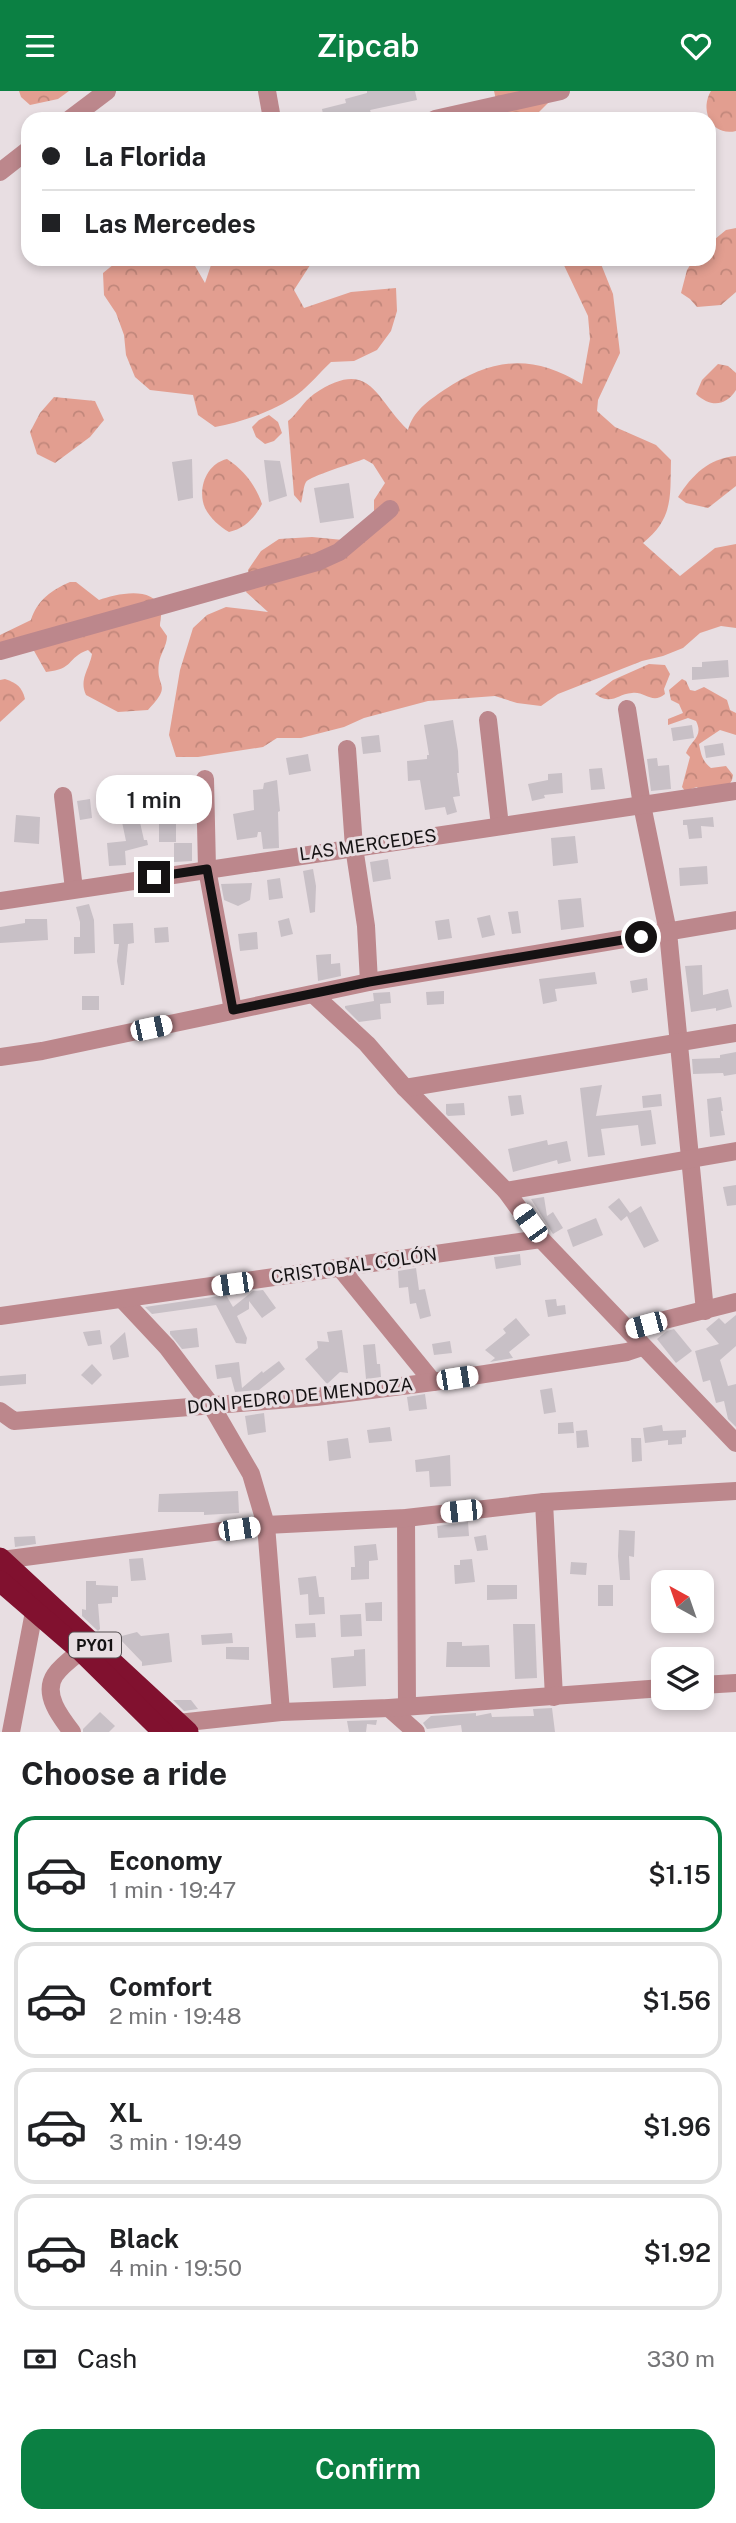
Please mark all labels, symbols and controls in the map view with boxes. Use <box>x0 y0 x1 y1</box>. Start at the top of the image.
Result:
icon: menu <box>21 27 59 65</box>
text: Zipcab <box>317 27 419 64</box>
icon: heart <box>677 27 715 65</box>
text: La Florida <box>84 141 206 172</box>
text: Las Mercedes <box>84 208 256 239</box>
callout: 1 min <box>96 775 212 825</box>
text: 1 min <box>127 786 181 813</box>
street label: LAS MERCEDES <box>298 824 438 865</box>
route end <box>138 861 170 893</box>
route start <box>625 921 657 953</box>
car <box>129 1013 174 1043</box>
car <box>510 1200 551 1246</box>
street label: CRISTOBAL COLÓN <box>270 1242 438 1288</box>
car <box>210 1271 255 1297</box>
car <box>623 1309 670 1341</box>
car <box>435 1364 480 1392</box>
street label: DON PEDRO DE MENDOZA <box>186 1373 414 1418</box>
car <box>440 1498 483 1524</box>
car <box>217 1516 262 1542</box>
north arrow <box>651 1570 714 1633</box>
map controls <box>651 1570 714 1710</box>
road number: PY01 <box>69 1633 121 1657</box>
button: layers <box>651 1647 714 1710</box>
text: Choose a ride <box>21 1755 227 1792</box>
icon: car <box>25 1843 88 1906</box>
text: Economy <box>109 1845 222 1876</box>
text: $1.15 <box>648 1859 711 1890</box>
text: 1 min · 19:47 <box>109 1876 236 1903</box>
icon: car <box>25 1969 88 2032</box>
text: Comfort <box>109 1971 212 2002</box>
text: $1.56 <box>642 1985 711 2016</box>
text: 2 min · 19:48 <box>109 2002 242 2029</box>
icon: car <box>25 2095 88 2158</box>
text: XL <box>109 2097 143 2128</box>
text: $1.96 <box>643 2111 711 2142</box>
text: 3 min · 19:49 <box>109 2128 242 2155</box>
icon: car <box>25 2221 88 2284</box>
text: Black <box>109 2223 179 2254</box>
text: $1.92 <box>643 2237 711 2268</box>
text: 4 min · 19:50 <box>109 2254 242 2281</box>
icon: cash <box>21 2340 59 2378</box>
text: Cash <box>77 2343 137 2374</box>
text: 330 m <box>647 2345 715 2372</box>
button: Confirm <box>21 2429 715 2509</box>

